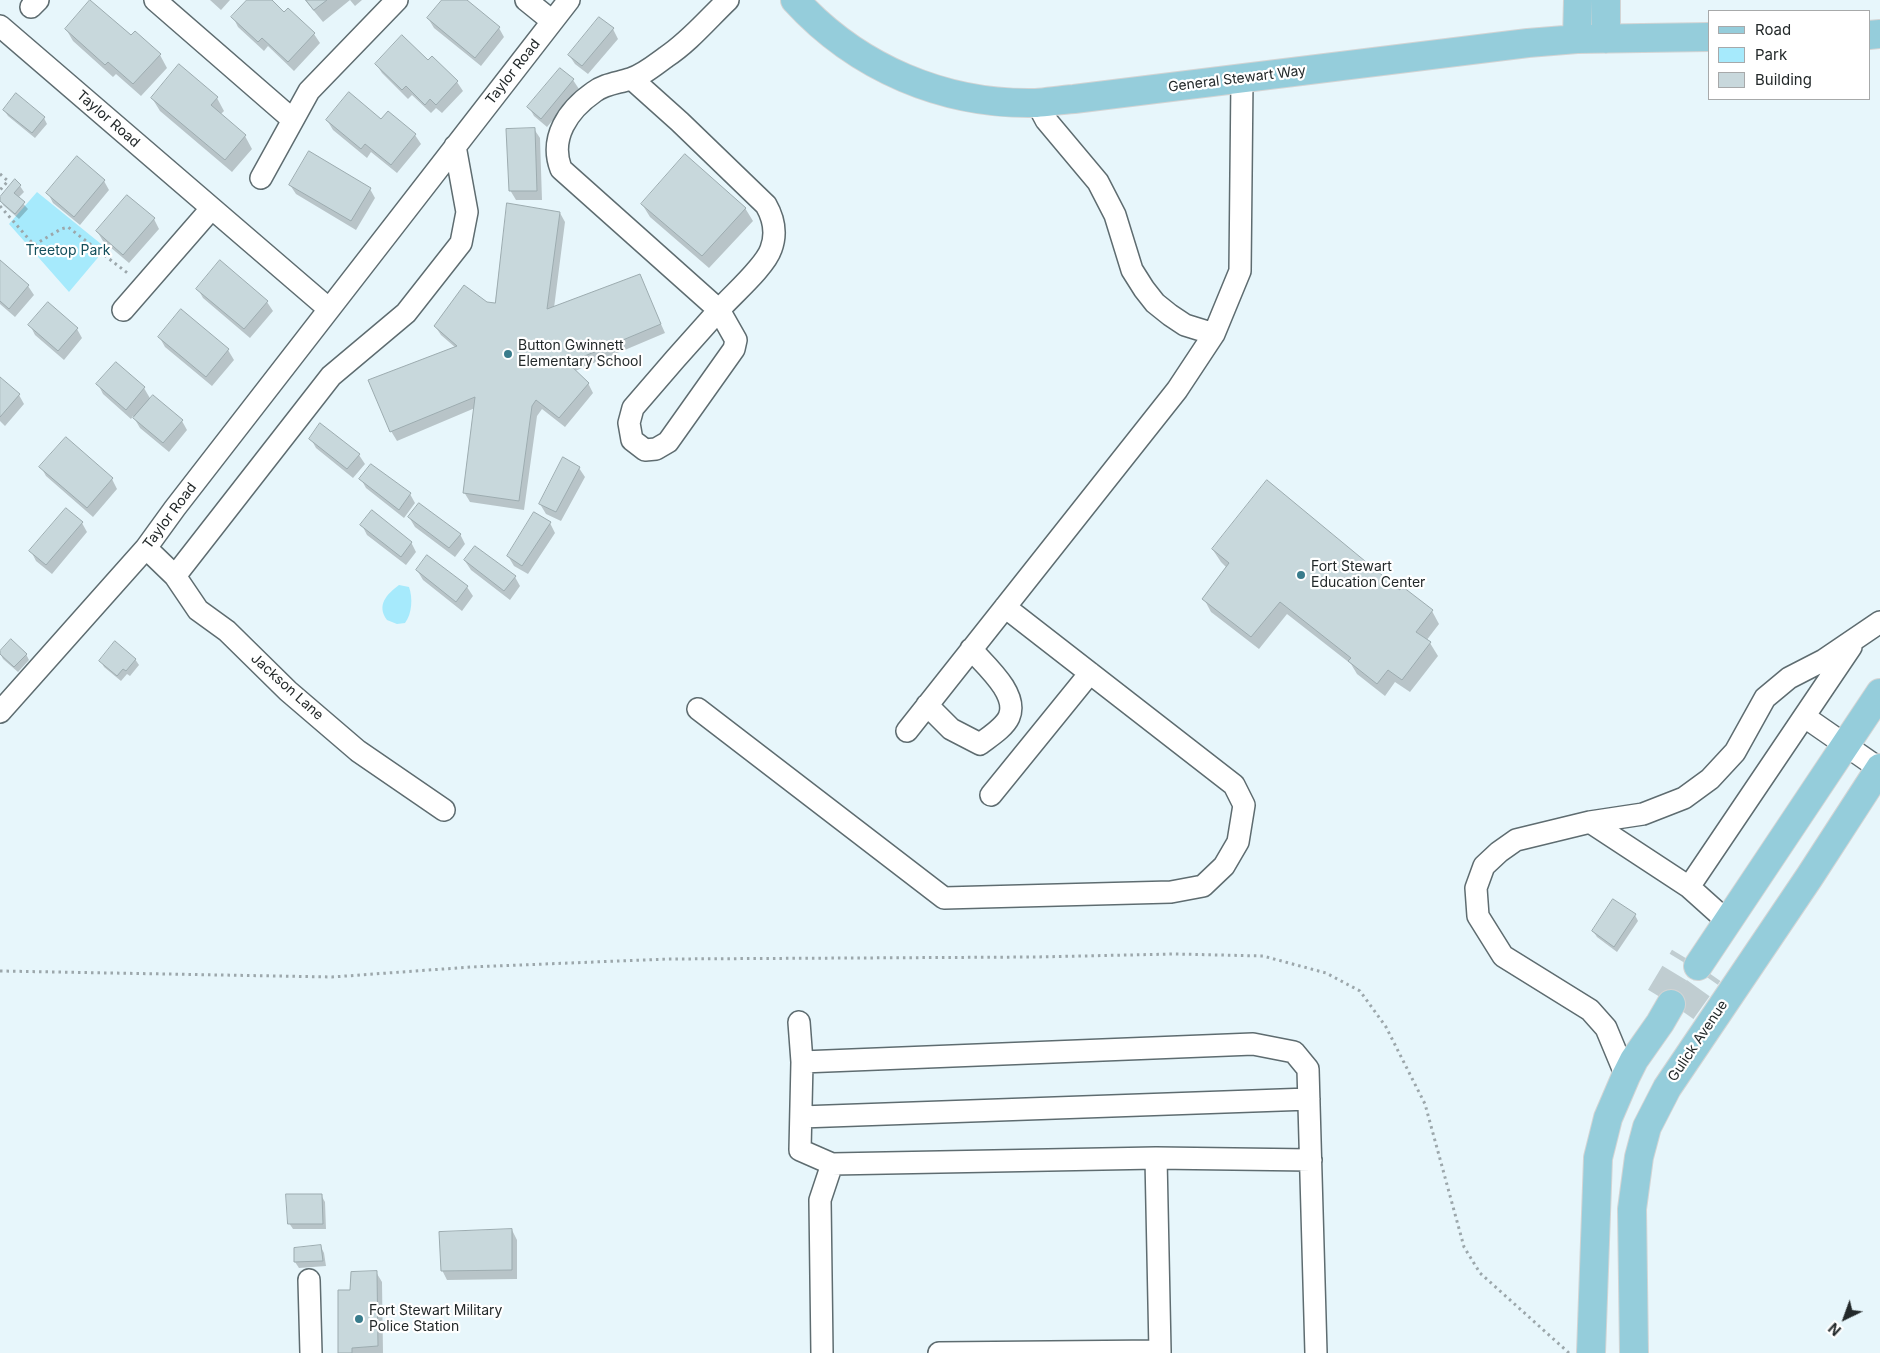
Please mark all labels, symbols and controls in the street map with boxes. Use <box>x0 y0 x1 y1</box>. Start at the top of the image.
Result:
legend <box>1708 10 1870 100</box>
text: Road <box>1755 20 1791 39</box>
street label: Taylor Road <box>482 36 544 108</box>
text: Park <box>1755 45 1787 64</box>
street label: General Stewart Way <box>1167 62 1307 96</box>
text: Building <box>1755 70 1812 89</box>
street label: Taylor Road <box>73 87 143 151</box>
park label: Treetop Park <box>26 243 110 259</box>
place label: Button Gwinnett Elementary School <box>518 338 642 371</box>
marker: Button Gwinnett Elementary School <box>502 348 514 360</box>
street label: Taylor Road <box>140 480 200 552</box>
place label: Fort Stewart Education Center <box>1311 559 1425 592</box>
marker: Fort Stewart Education Center <box>1295 569 1307 581</box>
street label: Jackson Lane <box>247 650 327 724</box>
street label: Gulick Avenue <box>1665 997 1731 1085</box>
north arrow <box>1820 1293 1870 1343</box>
place label: Fort Stewart Military Police Station <box>369 1303 502 1335</box>
marker: Fort Stewart Military Police Station <box>353 1313 365 1325</box>
text: N <box>1825 1320 1844 1339</box>

